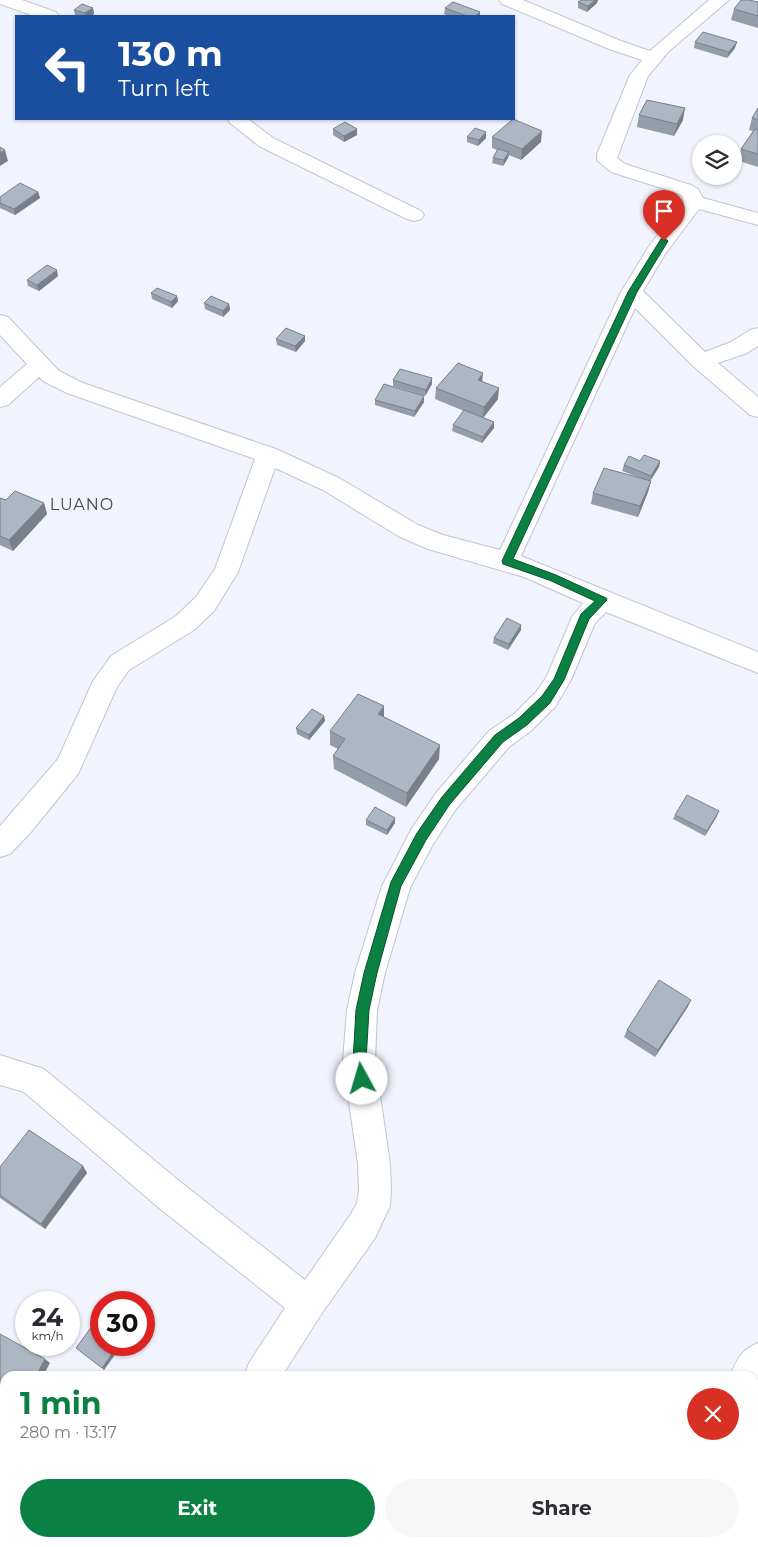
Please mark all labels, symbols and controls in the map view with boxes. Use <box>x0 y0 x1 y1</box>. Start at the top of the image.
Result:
text: 130 m <box>118 32 223 75</box>
icon: left <box>35 35 100 100</box>
text: Turn left <box>118 75 210 102</box>
map controls <box>692 135 742 185</box>
button: layers <box>692 135 742 185</box>
pin <box>643 190 685 241</box>
icon: arrive <box>650 197 678 225</box>
district label: LUANO <box>50 495 114 514</box>
position arrow <box>335 1052 387 1104</box>
speed limit sign: 30 <box>90 1291 155 1356</box>
text: 24 <box>32 1302 63 1332</box>
text: km/h <box>31 1328 64 1343</box>
text: 1 min <box>20 1385 101 1422</box>
button: close <box>687 1388 739 1440</box>
text: 280 m · 13:17 <box>20 1423 117 1442</box>
button: Exit <box>20 1479 375 1537</box>
button: Share <box>385 1479 739 1537</box>

